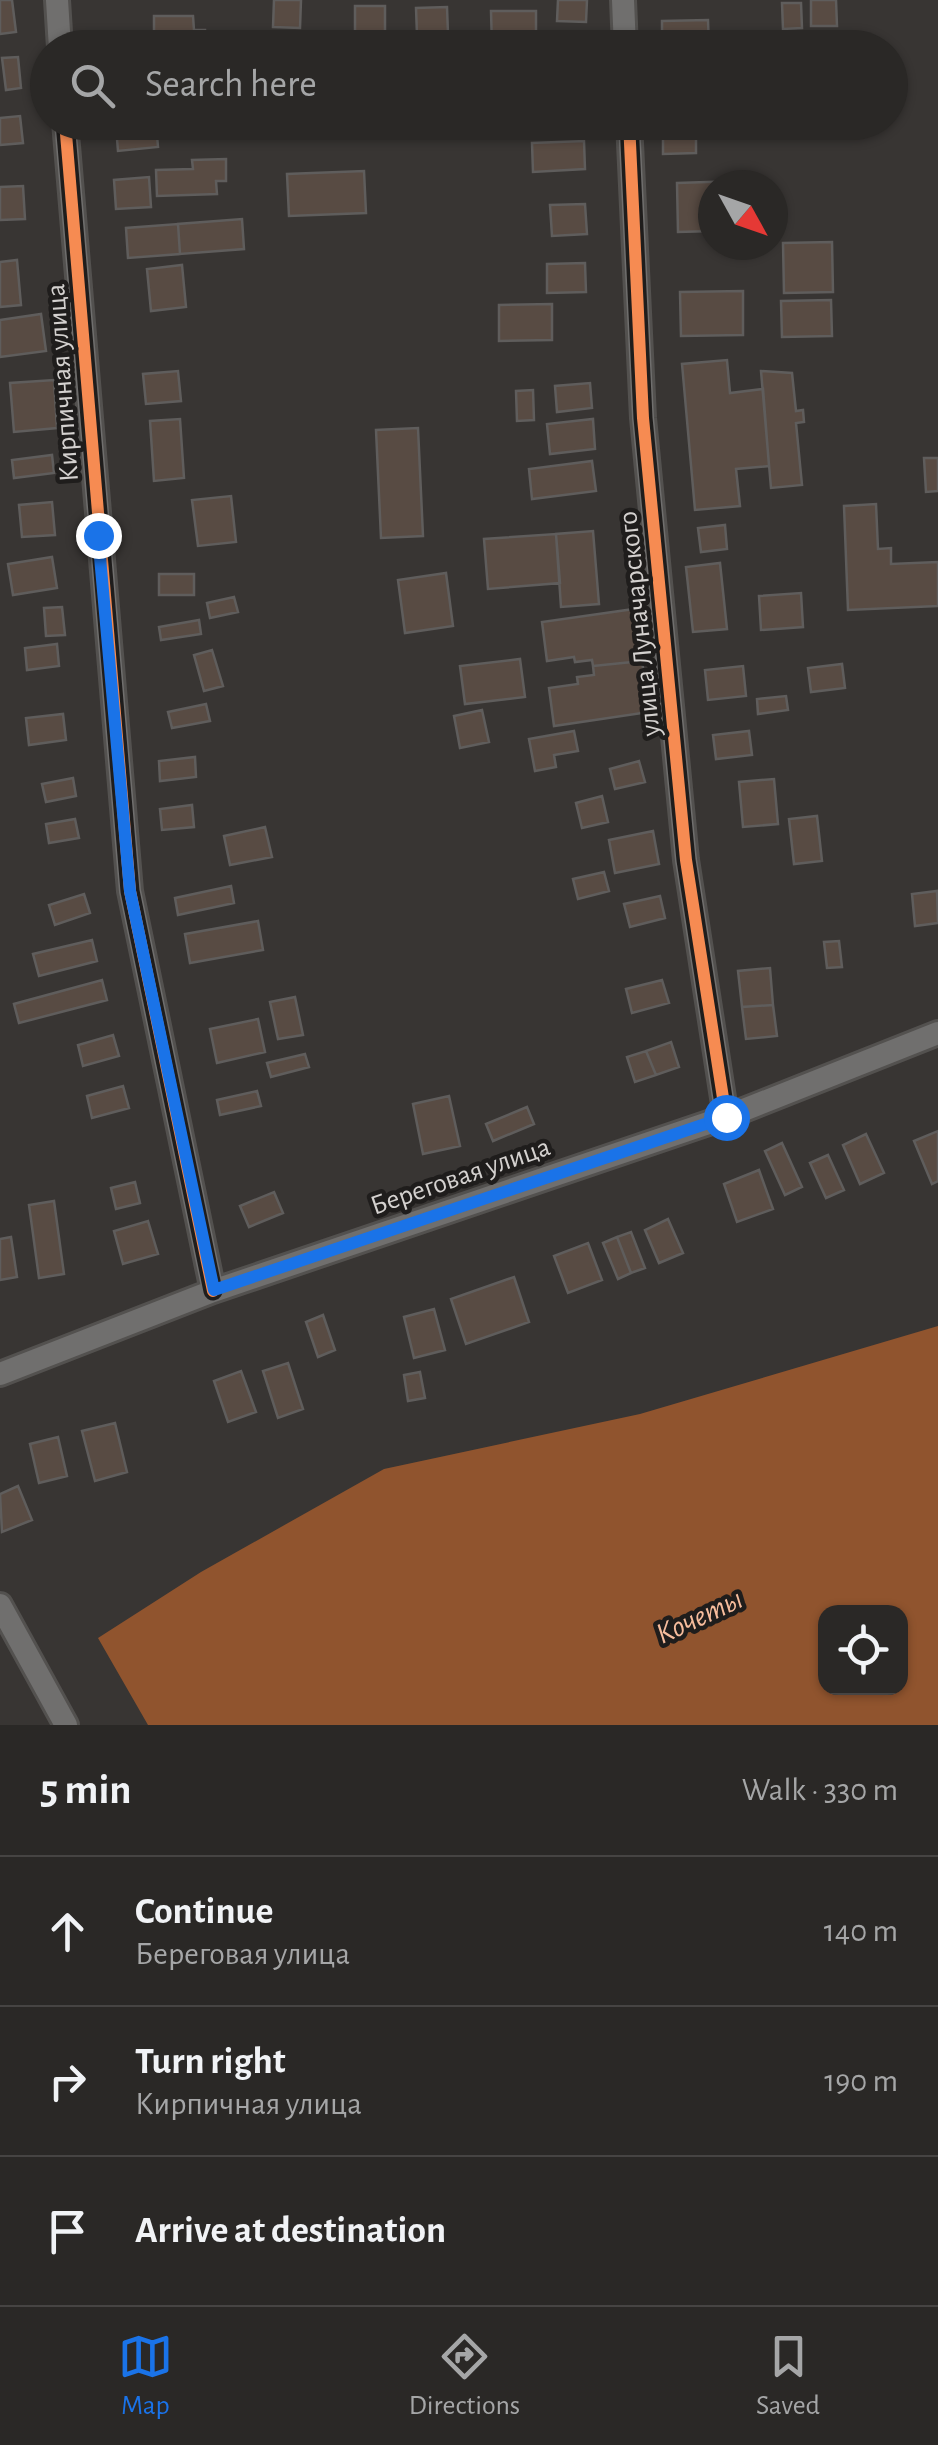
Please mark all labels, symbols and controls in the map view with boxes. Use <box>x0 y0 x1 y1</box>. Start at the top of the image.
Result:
search box <box>30 30 908 140</box>
icon: search <box>65 58 120 113</box>
text: Search here <box>145 66 317 104</box>
north arrow <box>698 170 788 260</box>
street label: Кирпичная улица <box>42 283 84 483</box>
street label: улица Луначарского <box>614 510 666 739</box>
route end <box>76 513 122 559</box>
route start <box>704 1095 750 1141</box>
street label: Береговая улица <box>367 1133 554 1221</box>
water label: Кочеты <box>652 1584 747 1650</box>
map controls <box>818 1605 908 1695</box>
button: locate <box>818 1605 908 1695</box>
text: 5 min <box>40 1769 132 1811</box>
text: Walk · 330 m <box>742 1774 898 1806</box>
text: Continue <box>135 1893 273 1931</box>
icon: ahead <box>40 1904 95 1959</box>
text: 140 m <box>824 1915 898 1947</box>
text: Береговая улица <box>135 1938 350 1970</box>
text: Turn right <box>135 2043 285 2081</box>
icon: right <box>40 2054 95 2109</box>
text: 190 m <box>824 2065 898 2097</box>
text: Кирпичная улица <box>135 2088 362 2120</box>
icon: arrive <box>40 2204 95 2259</box>
text: Arrive at destination <box>135 2212 446 2250</box>
tab: Map <box>118 2329 173 2423</box>
tab: Directions <box>409 2329 520 2423</box>
tab: Saved <box>756 2329 820 2423</box>

